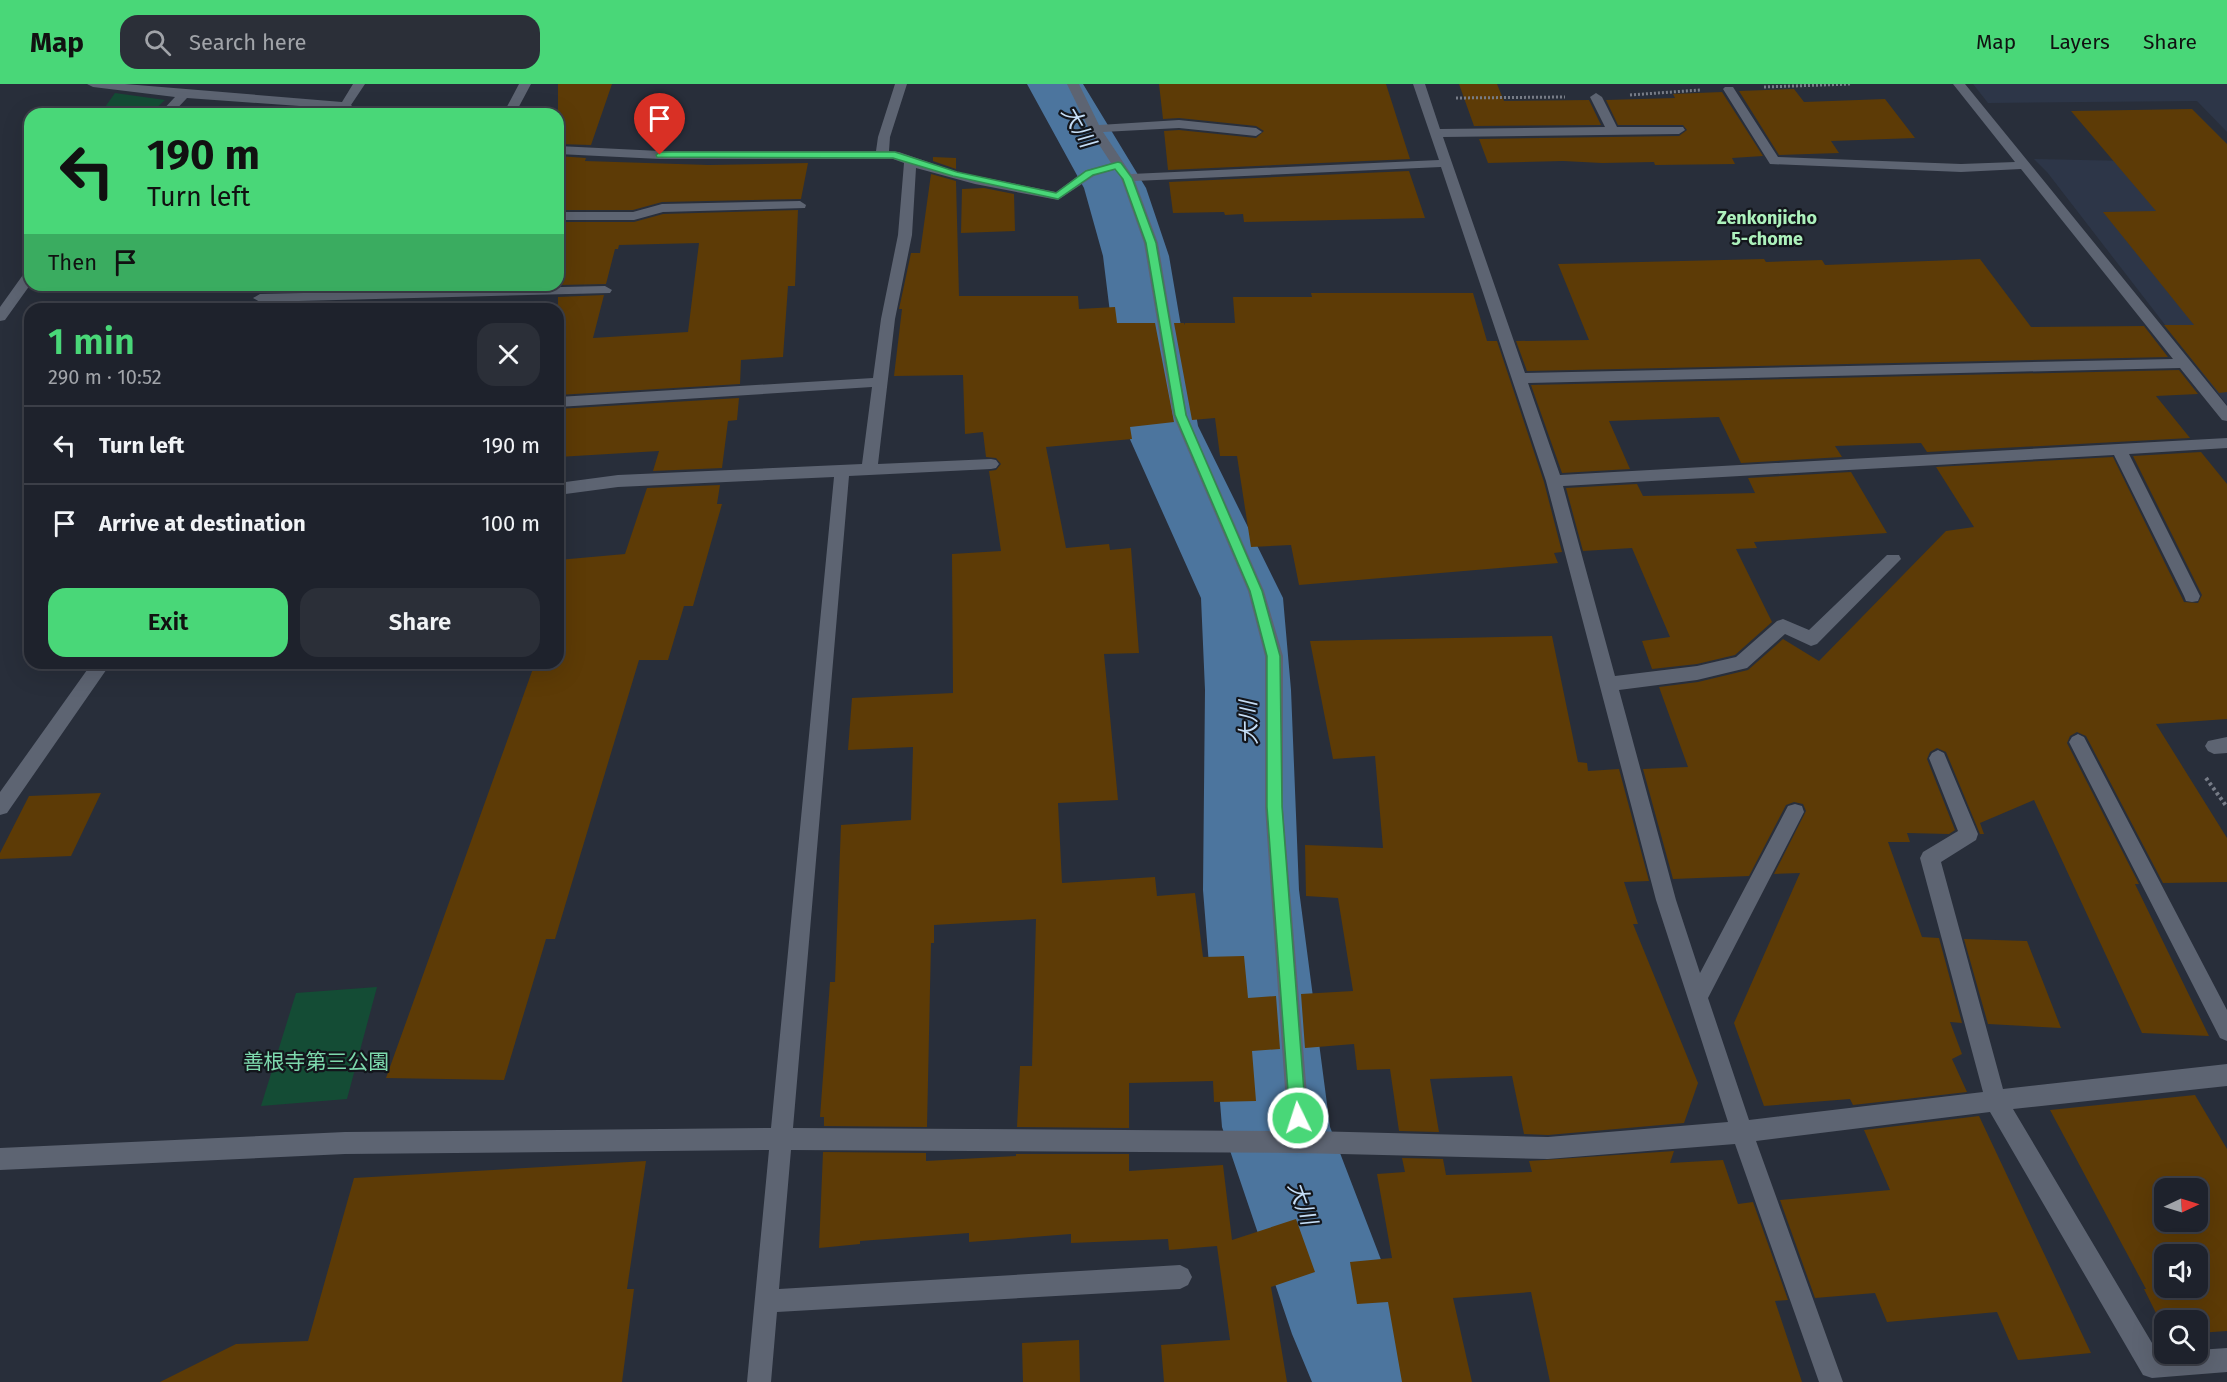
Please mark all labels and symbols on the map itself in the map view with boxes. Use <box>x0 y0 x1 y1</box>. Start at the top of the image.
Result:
pin <box>634 93 685 155</box>
water label: 大川 <box>1056 100 1102 154</box>
district label: Zenkonjicho 5-chome <box>1717 207 1817 250</box>
water label: 大川 <box>1235 699 1262 745</box>
park label: 善根寺第三公園 <box>243 1049 390 1075</box>
position arrow <box>1266 1086 1330 1150</box>
water label: 大川 <box>1282 1178 1323 1230</box>
north arrow <box>2154 1178 2208 1232</box>

